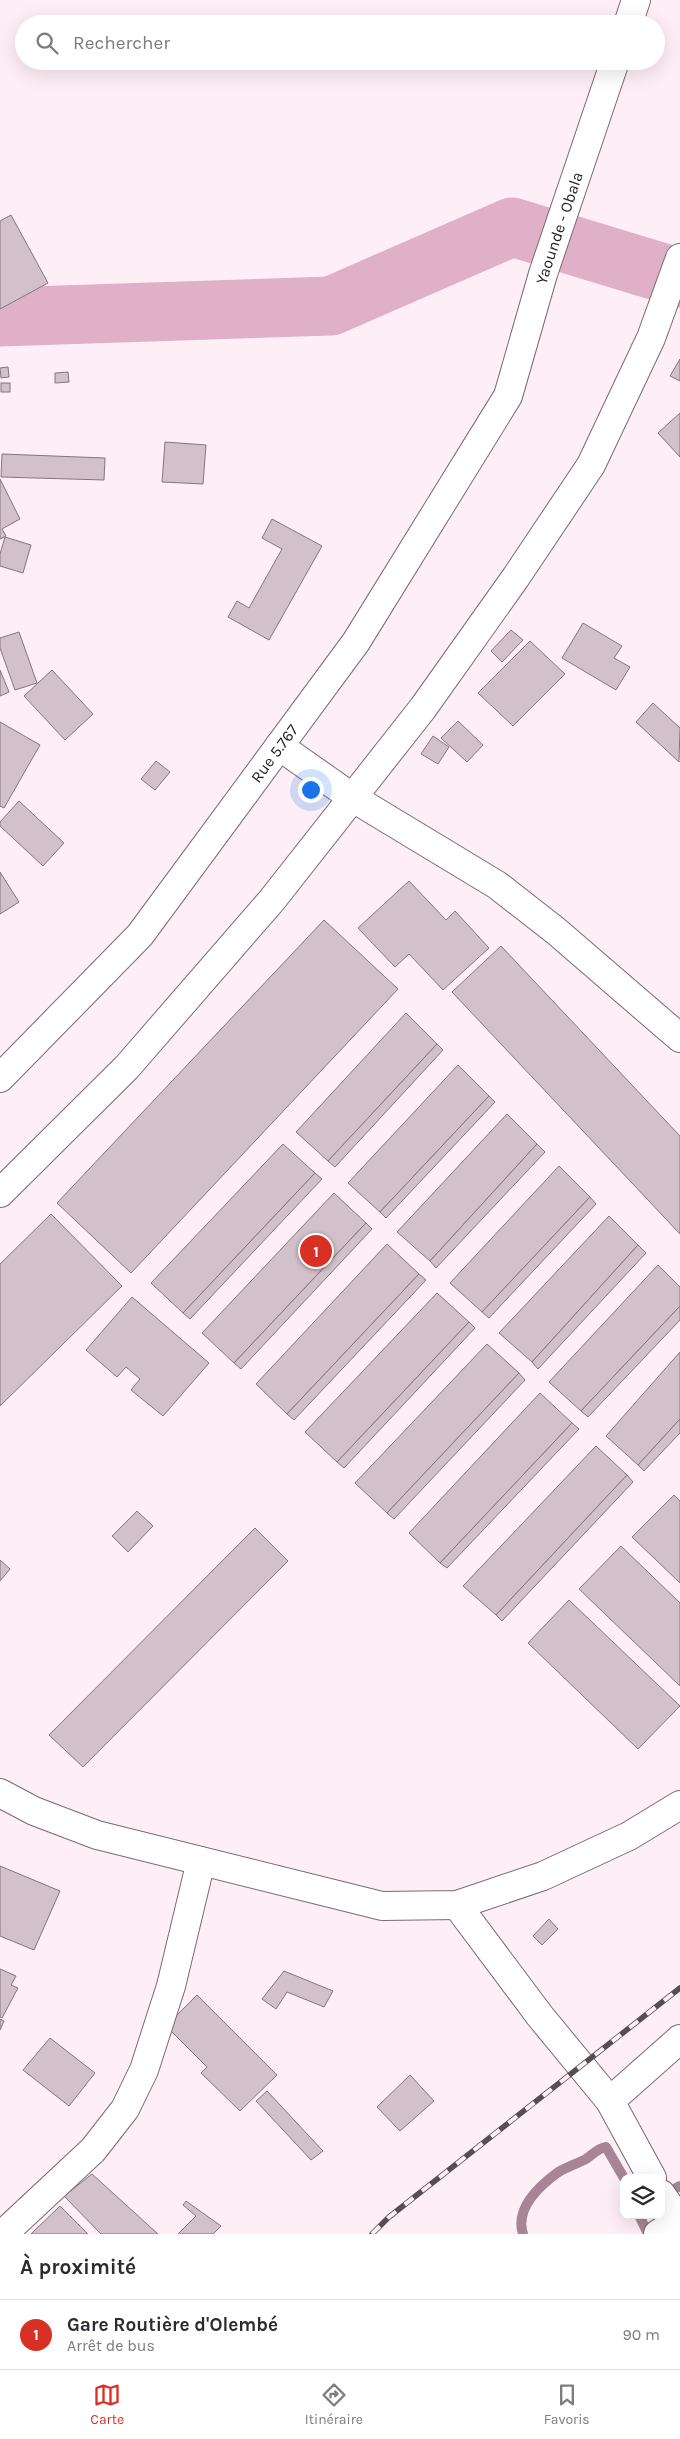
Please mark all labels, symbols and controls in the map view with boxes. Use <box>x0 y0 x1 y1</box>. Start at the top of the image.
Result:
search box <box>15 15 665 70</box>
icon: search <box>33 29 61 57</box>
text: Rechercher <box>73 32 170 54</box>
street label: Yaounde - Obala <box>532 169 587 286</box>
street label: Rue 5.767 <box>247 720 302 786</box>
your location <box>298 777 324 803</box>
pin: 1 <box>300 1232 332 1270</box>
map controls <box>620 2174 665 2219</box>
button: layers <box>620 2174 665 2219</box>
text: À proximité <box>20 2255 136 2279</box>
text: Gare Routière d'Olembé <box>67 2314 278 2336</box>
text: 1 <box>33 2325 39 2344</box>
text: 90 m <box>622 2325 660 2344</box>
text: Arrêt de bus <box>67 2336 155 2355</box>
tab: Carte <box>90 2381 124 2428</box>
tab: Itinéraire <box>305 2381 363 2428</box>
tab: Favoris <box>544 2381 590 2428</box>

